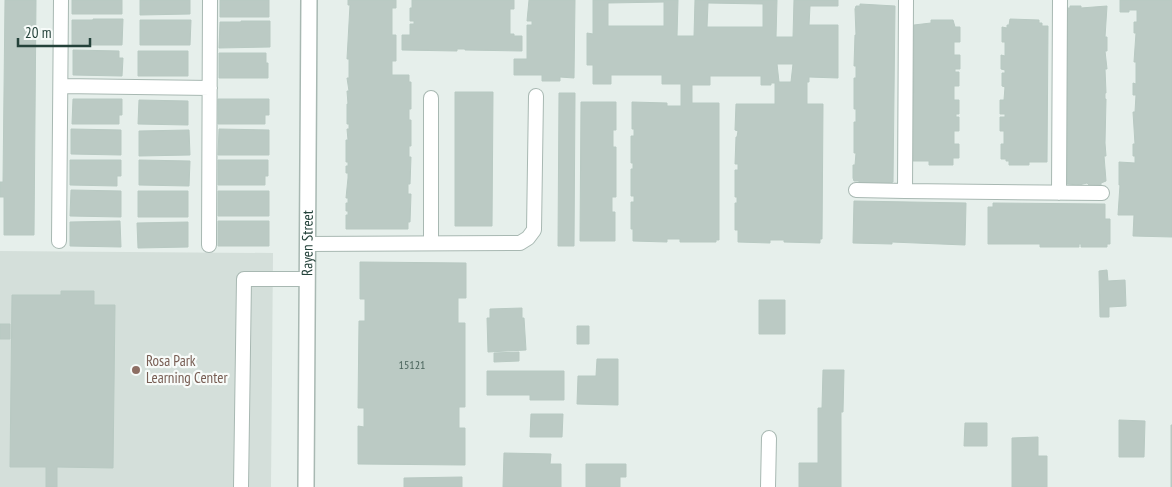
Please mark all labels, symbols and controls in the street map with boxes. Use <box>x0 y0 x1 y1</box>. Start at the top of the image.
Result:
scale bar <box>18 15 90 47</box>
text: 20 m <box>25 23 51 42</box>
street label: Rayen Street <box>297 210 317 276</box>
place label: Rosa Park Learning Center <box>146 351 228 387</box>
house number: 15121 <box>398 357 426 372</box>
marker: Rosa Park Learning Center <box>130 364 142 376</box>

